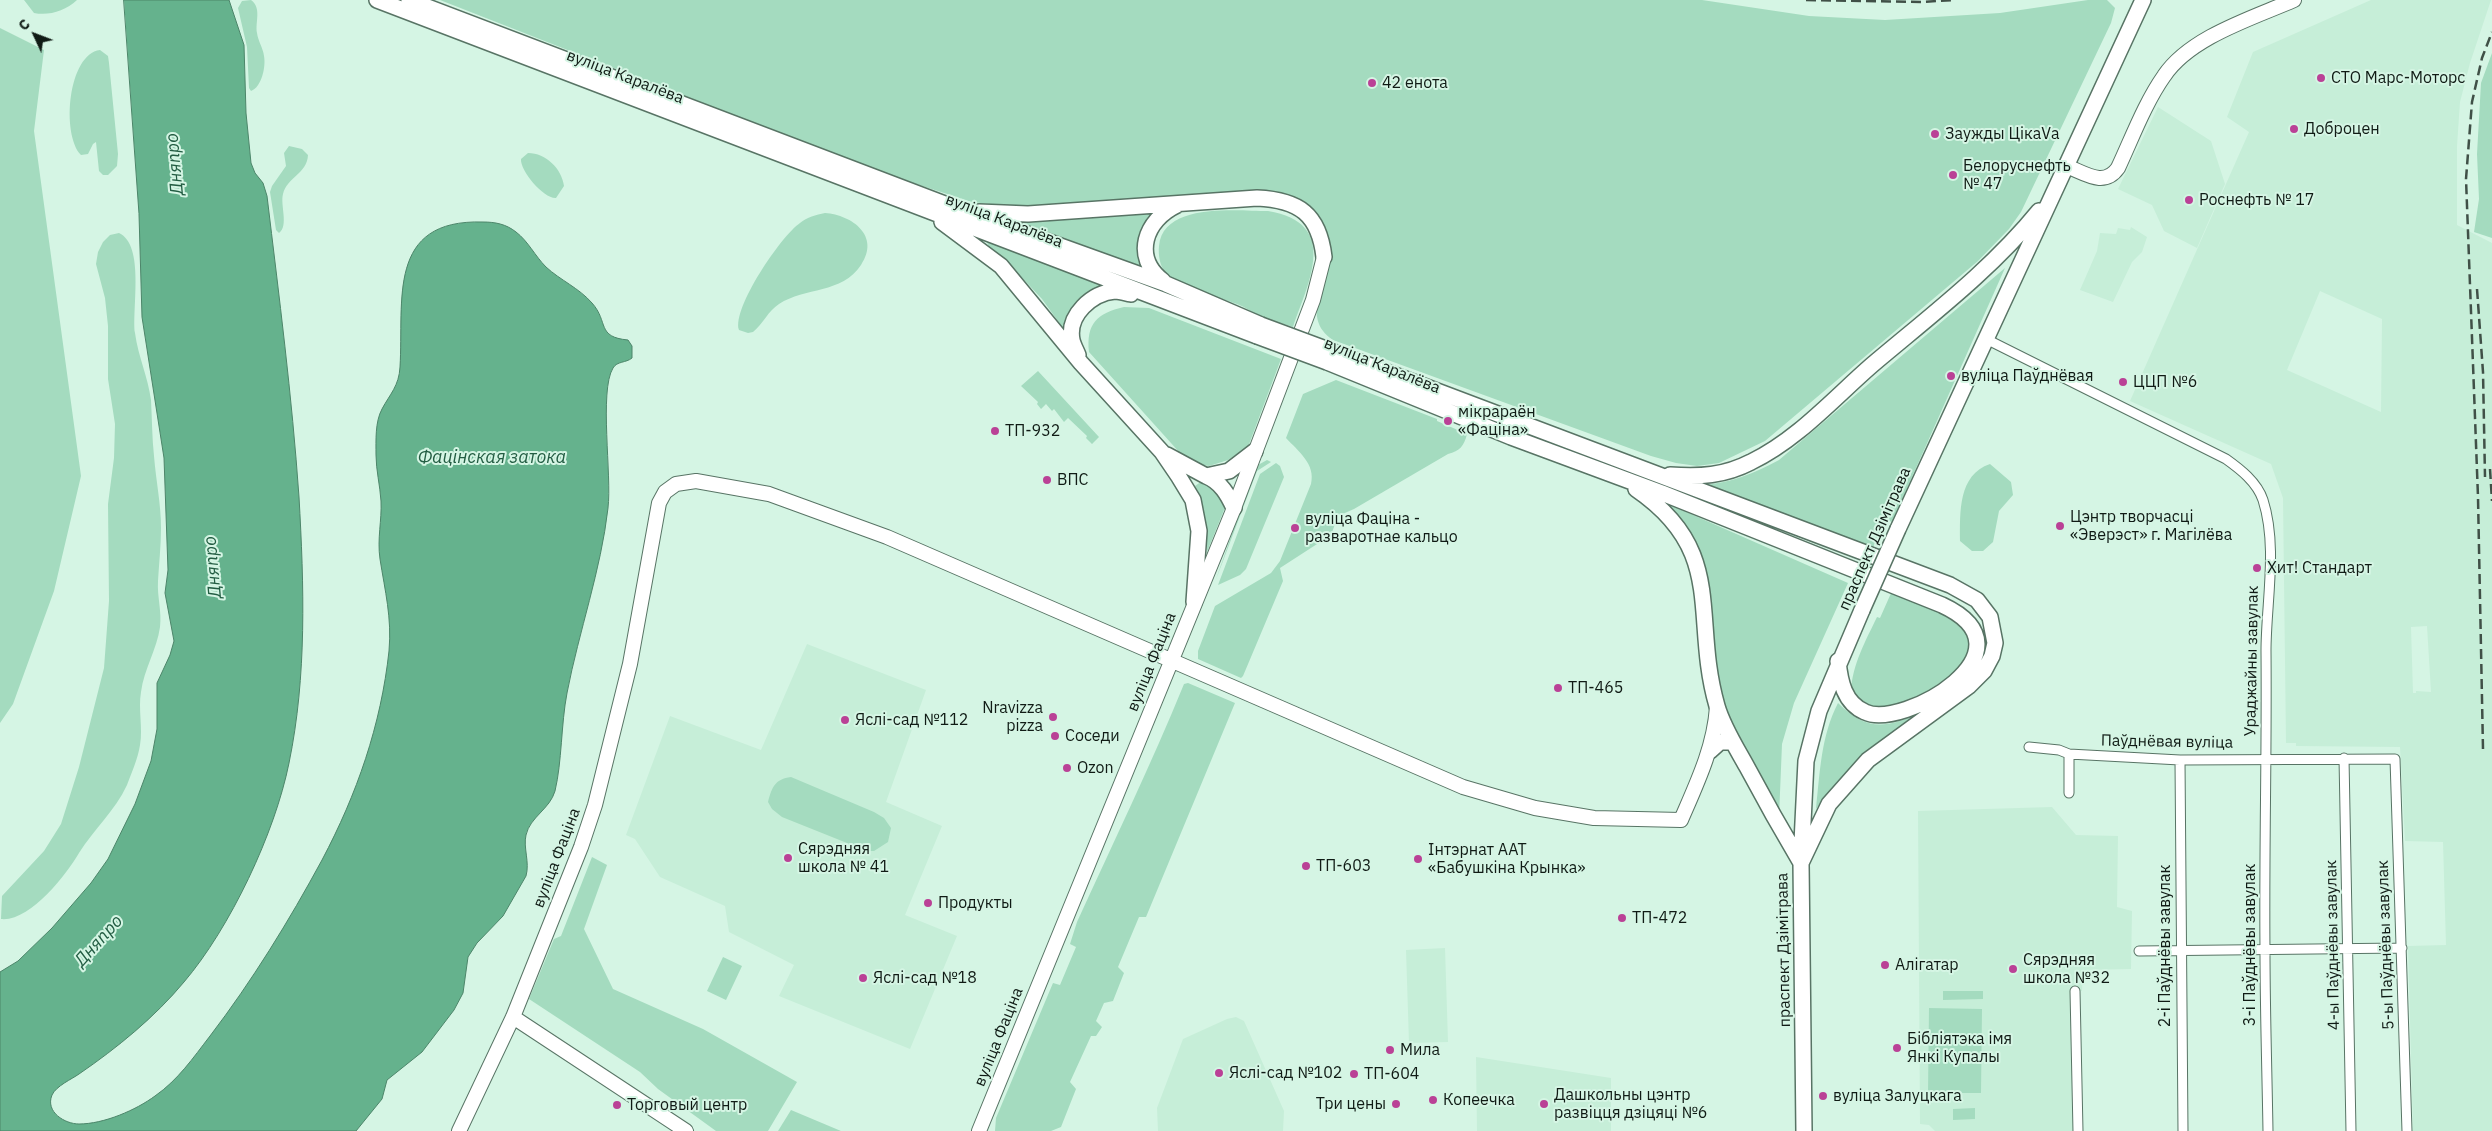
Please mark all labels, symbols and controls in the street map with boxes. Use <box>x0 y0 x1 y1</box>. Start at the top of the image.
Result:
north arrow <box>10 10 60 60</box>
text: С <box>14 15 34 34</box>
street label: вуліца Каралёва <box>564 46 686 108</box>
place label: СТО Марс-Моторс <box>2331 68 2465 88</box>
marker: СТО Марс-Моторс <box>2315 72 2327 84</box>
place label: 42 енота <box>1382 73 1448 93</box>
marker: 42 енота <box>1366 77 1378 89</box>
place label: Доброцен <box>2304 119 2380 139</box>
marker: Доброцен <box>2288 123 2300 135</box>
place label: Заужды ЦікаVа <box>1945 124 2060 144</box>
marker: Заужды ЦікаVа <box>1929 128 1941 140</box>
water label: Дняпро <box>162 132 188 196</box>
place label: Белоруснефть № 47 <box>1963 156 2071 194</box>
marker: Белоруснефть № 47 <box>1947 169 1959 181</box>
street label: вуліца Каралёва <box>943 190 1065 252</box>
place label: Роснефть № 17 <box>2199 190 2314 210</box>
marker: Роснефть № 17 <box>2183 194 2195 206</box>
street label: вуліца Каралёва <box>1321 334 1443 398</box>
place label: вуліца Паўднёвая <box>1961 366 2093 386</box>
marker: вуліца Паўднёвая <box>1945 370 1957 382</box>
place label: ЦЦП №6 <box>2133 372 2197 392</box>
marker: ЦЦП №6 <box>2117 376 2129 388</box>
place label: мікрараён «Фаціна» <box>1458 402 1536 440</box>
marker: мікрараён «Фаціна» <box>1442 415 1454 427</box>
place label: ТП-932 <box>1005 421 1060 441</box>
marker: ТП-932 <box>989 425 1001 437</box>
water label: Фацінская затока <box>418 447 566 469</box>
street label: праспект Дзімітрава <box>1835 464 1915 614</box>
place label: ВПС <box>1057 470 1088 490</box>
marker: ВПС <box>1041 474 1053 486</box>
place label: Цэнтр творчасці «Эверэст» г. Магілёва <box>2070 507 2232 545</box>
place label: вуліца Фаціна - разваротнае кальцо <box>1305 509 1458 547</box>
marker: Цэнтр творчасці «Эверэст» г. Магілёва <box>2054 520 2066 532</box>
marker: вуліца Фаціна - разваротнае кальцо <box>1289 522 1301 534</box>
water label: Дняпро <box>200 535 226 599</box>
place label: Хит! Стандарт <box>2267 558 2372 578</box>
marker: Хит! Стандарт <box>2251 562 2263 574</box>
street label: Ураджайны завулак <box>2241 585 2263 737</box>
street label: вуліца Фаціна <box>1123 610 1181 714</box>
place label: ТП-465 <box>1568 678 1623 698</box>
marker: ТП-465 <box>1552 682 1564 694</box>
place label: Nravizza pizza <box>982 698 1043 736</box>
place label: Яслі-сад №112 <box>855 710 968 730</box>
marker: Nravizza pizza <box>1047 711 1059 723</box>
marker: Яслі-сад №112 <box>839 714 851 726</box>
place label: Соседи <box>1065 726 1120 746</box>
marker: Соседи <box>1049 730 1061 742</box>
street label: Паўднёвая вуліца <box>2101 731 2233 753</box>
place label: Ozon <box>1077 758 1114 778</box>
marker: Ozon <box>1061 762 1073 774</box>
street label: вуліца Фаціна <box>529 806 585 910</box>
place label: Сярэдняя школа № 41 <box>798 839 889 877</box>
place label: Інтэрнат ААТ «Бабушкіна Крынка» <box>1428 840 1585 878</box>
marker: Сярэдняя школа № 41 <box>782 852 794 864</box>
marker: Інтэрнат ААТ «Бабушкіна Крынка» <box>1412 853 1424 865</box>
place label: ТП-603 <box>1316 856 1371 876</box>
marker: ТП-603 <box>1300 860 1312 872</box>
street label: 4-ы Паўднёвы завулак <box>2322 860 2344 1030</box>
street label: 5-ы Паўднёвы завулак <box>2373 860 2399 1030</box>
street label: 3-і Паўднёвы завулак <box>2240 864 2260 1026</box>
street label: 2-і Паўднёвы завулак <box>2155 865 2175 1027</box>
street label: праспект Дзімітрава <box>1773 873 1795 1027</box>
place label: Продукты <box>938 893 1013 913</box>
marker: Продукты <box>922 897 934 909</box>
place label: ТП-472 <box>1632 908 1687 928</box>
water label: Дняпро <box>70 911 128 971</box>
marker: ТП-472 <box>1616 912 1628 924</box>
place label: Сярэдняя школа №32 <box>2023 950 2110 988</box>
place label: Алігатар <box>1895 955 1959 975</box>
marker: Алігатар <box>1879 959 1891 971</box>
marker: Сярэдняя школа №32 <box>2007 963 2019 975</box>
place label: Яслі-сад №18 <box>873 968 977 988</box>
marker: Яслі-сад №18 <box>857 972 869 984</box>
street label: вуліца Фаціна <box>970 985 1028 1089</box>
place label: Бібліятэка імя Янкі Купалы <box>1907 1029 2012 1067</box>
place label: Мила <box>1400 1040 1440 1060</box>
marker: Бібліятэка імя Янкі Купалы <box>1891 1042 1903 1054</box>
marker: Мила <box>1384 1044 1396 1056</box>
place label: Яслі-сад №102 <box>1229 1063 1342 1083</box>
place label: ТП-604 <box>1364 1064 1419 1084</box>
marker: Яслі-сад №102 <box>1213 1067 1225 1079</box>
marker: ТП-604 <box>1348 1068 1360 1080</box>
place label: Дашкольны цэнтр развіцця дзіцяці №6 <box>1554 1085 1707 1123</box>
place label: вуліца Залуцкага <box>1833 1086 1962 1106</box>
place label: Копеечка <box>1443 1090 1515 1110</box>
marker: вуліца Залуцкага <box>1817 1090 1829 1102</box>
place label: Три цены <box>1316 1094 1386 1114</box>
marker: Копеечка <box>1427 1094 1439 1106</box>
place label: Торговый центр <box>627 1095 747 1115</box>
marker: Три цены <box>1390 1098 1402 1110</box>
marker: Дашкольны цэнтр развіцця дзіцяці №6 <box>1538 1098 1550 1110</box>
marker: Торговый центр <box>611 1099 623 1111</box>

